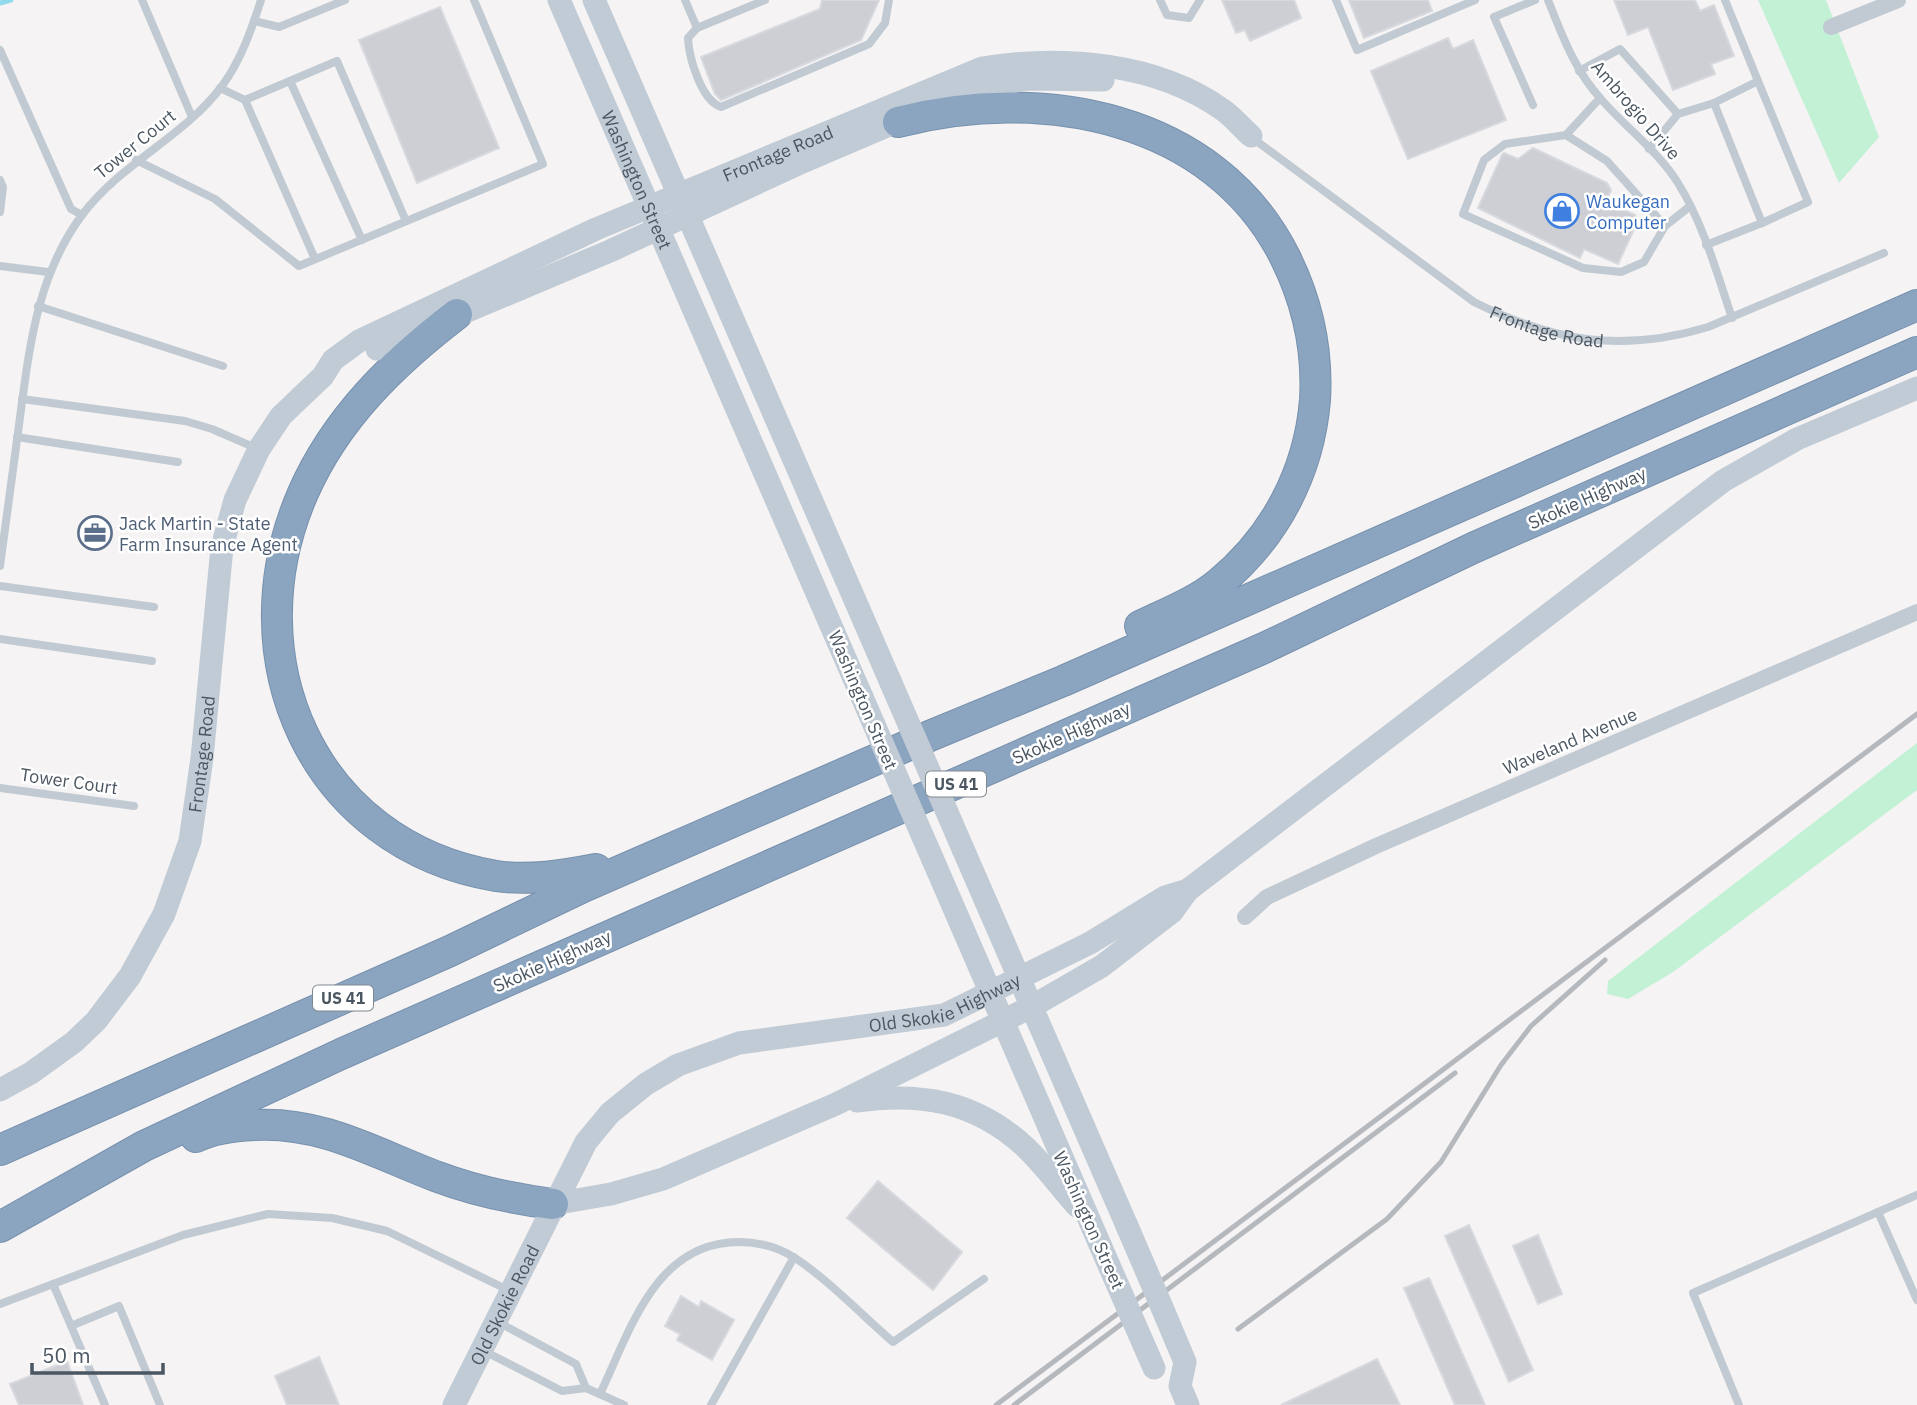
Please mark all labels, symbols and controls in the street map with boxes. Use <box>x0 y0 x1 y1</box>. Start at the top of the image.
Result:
street label: Ambrogio Drive <box>1587 56 1686 165</box>
street label: Tower Court <box>90 104 180 184</box>
street label: Washington Street <box>597 107 677 253</box>
street label: Frontage Road <box>719 120 836 186</box>
place label: Waukegan Computer <box>1586 190 1670 234</box>
shop icon: Waukegan Computer <box>1543 192 1581 230</box>
street label: Frontage Road <box>1487 300 1605 352</box>
street label: Skokie Highway <box>1524 462 1650 534</box>
place label: Jack Martin - State Farm Insurance Agent <box>119 512 298 556</box>
office icon: Jack Martin - State Farm Insurance Agent <box>76 514 114 552</box>
street label: Washington Street <box>823 627 903 773</box>
street label: Frontage Road <box>183 695 219 814</box>
street label: Skokie Highway <box>1008 697 1134 769</box>
street label: Waveland Avenue <box>1499 702 1641 780</box>
street label: Tower Court <box>19 763 119 799</box>
road number: US 41 <box>926 772 986 796</box>
street label: Skokie Highway <box>489 925 615 997</box>
street label: Old Skokie Highway <box>867 968 1024 1037</box>
road number: US 41 <box>313 986 373 1010</box>
street label: Washington Street <box>1048 1147 1130 1293</box>
street label: Old Skokie Road <box>464 1241 544 1369</box>
scale bar <box>32 1332 163 1376</box>
text: 50 m <box>42 1341 91 1369</box>

